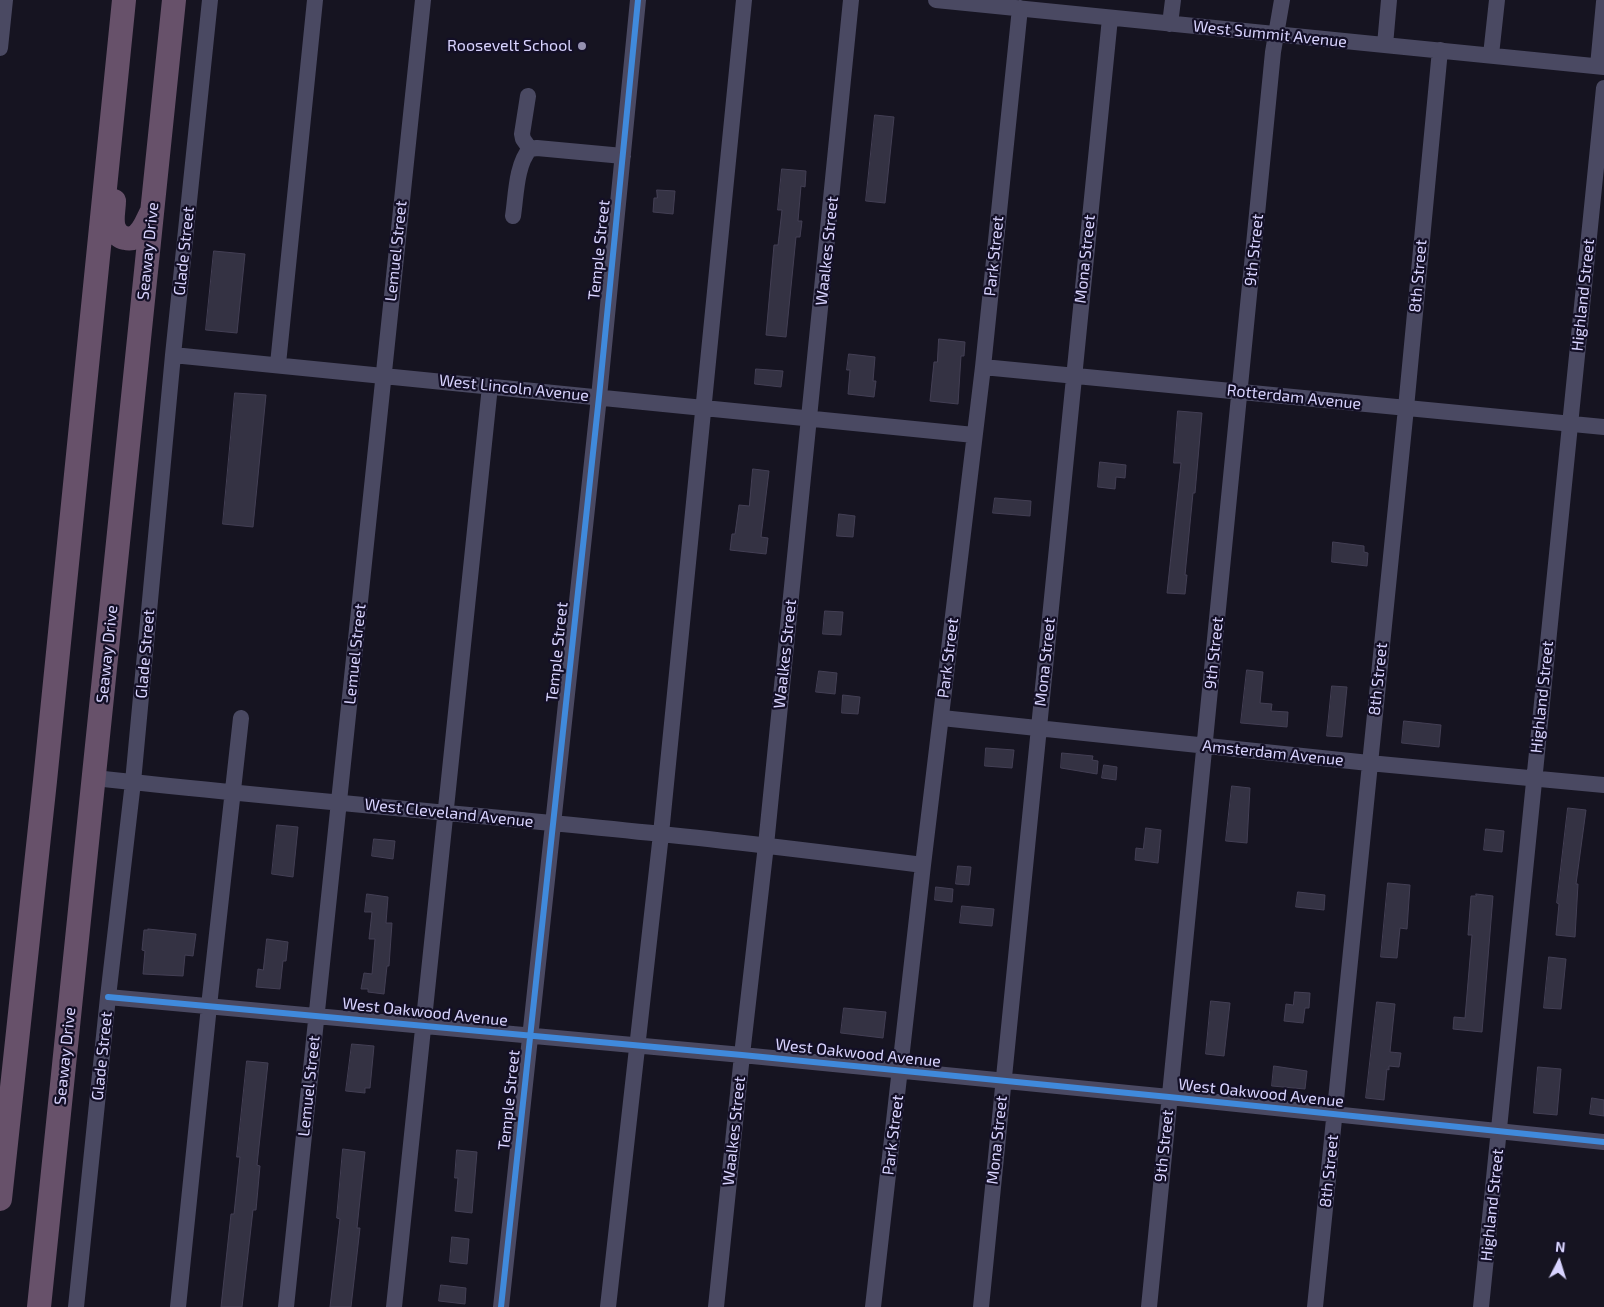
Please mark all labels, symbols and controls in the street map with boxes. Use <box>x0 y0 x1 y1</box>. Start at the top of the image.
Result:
street label: West Summit Avenue <box>1192 16 1348 52</box>
place label: Roosevelt School <box>447 36 572 56</box>
marker: Roosevelt School <box>576 40 588 52</box>
street label: Waalkes Street <box>812 195 842 307</box>
street label: Temple Street <box>584 199 614 301</box>
street label: Lemuel Street <box>381 200 411 302</box>
street label: Seaway Drive <box>133 201 163 301</box>
street label: Glade Street <box>170 206 198 296</box>
street label: 9th Street <box>1241 213 1267 287</box>
street label: Mona Street <box>1071 214 1099 304</box>
street label: Park Street <box>980 215 1008 297</box>
street label: Highland Street <box>1568 238 1598 352</box>
street label: 8th Street <box>1405 239 1431 313</box>
street label: West Lincoln Avenue <box>438 371 590 405</box>
street label: Rotterdam Avenue <box>1226 380 1362 414</box>
street label: Waalkes Street <box>770 598 800 710</box>
street label: Temple Street <box>542 601 572 703</box>
street label: Lemuel Street <box>340 603 370 705</box>
street label: Seaway Drive <box>92 604 122 704</box>
street label: Glade Street <box>132 609 158 699</box>
street label: 9th Street <box>1201 616 1227 690</box>
street label: Park Street <box>934 617 962 699</box>
street label: Mona Street <box>1031 617 1059 707</box>
street label: Highland Street <box>1527 640 1557 754</box>
street label: 8th Street <box>1365 642 1391 716</box>
street label: Amsterdam Avenue <box>1201 736 1345 770</box>
street label: West Cleveland Avenue <box>364 795 534 831</box>
street label: West Oakwood Avenue <box>341 994 509 1030</box>
street label: Seaway Drive <box>50 1006 80 1106</box>
street label: Glade Street <box>88 1011 116 1101</box>
street label: Lemuel Street <box>294 1035 324 1137</box>
street label: West Oakwood Avenue <box>774 1035 942 1071</box>
street label: Temple Street <box>494 1049 524 1151</box>
street label: Waalkes Street <box>719 1075 749 1187</box>
street label: West Oakwood Avenue <box>1177 1075 1345 1111</box>
street label: Park Street <box>879 1094 907 1176</box>
street label: Mona Street <box>983 1095 1011 1185</box>
street label: 9th Street <box>1151 1109 1177 1183</box>
street label: 8th Street <box>1316 1134 1342 1208</box>
street label: Highland Street <box>1477 1148 1507 1262</box>
north arrow <box>1534 1237 1584 1287</box>
text: N <box>1555 1238 1566 1255</box>

